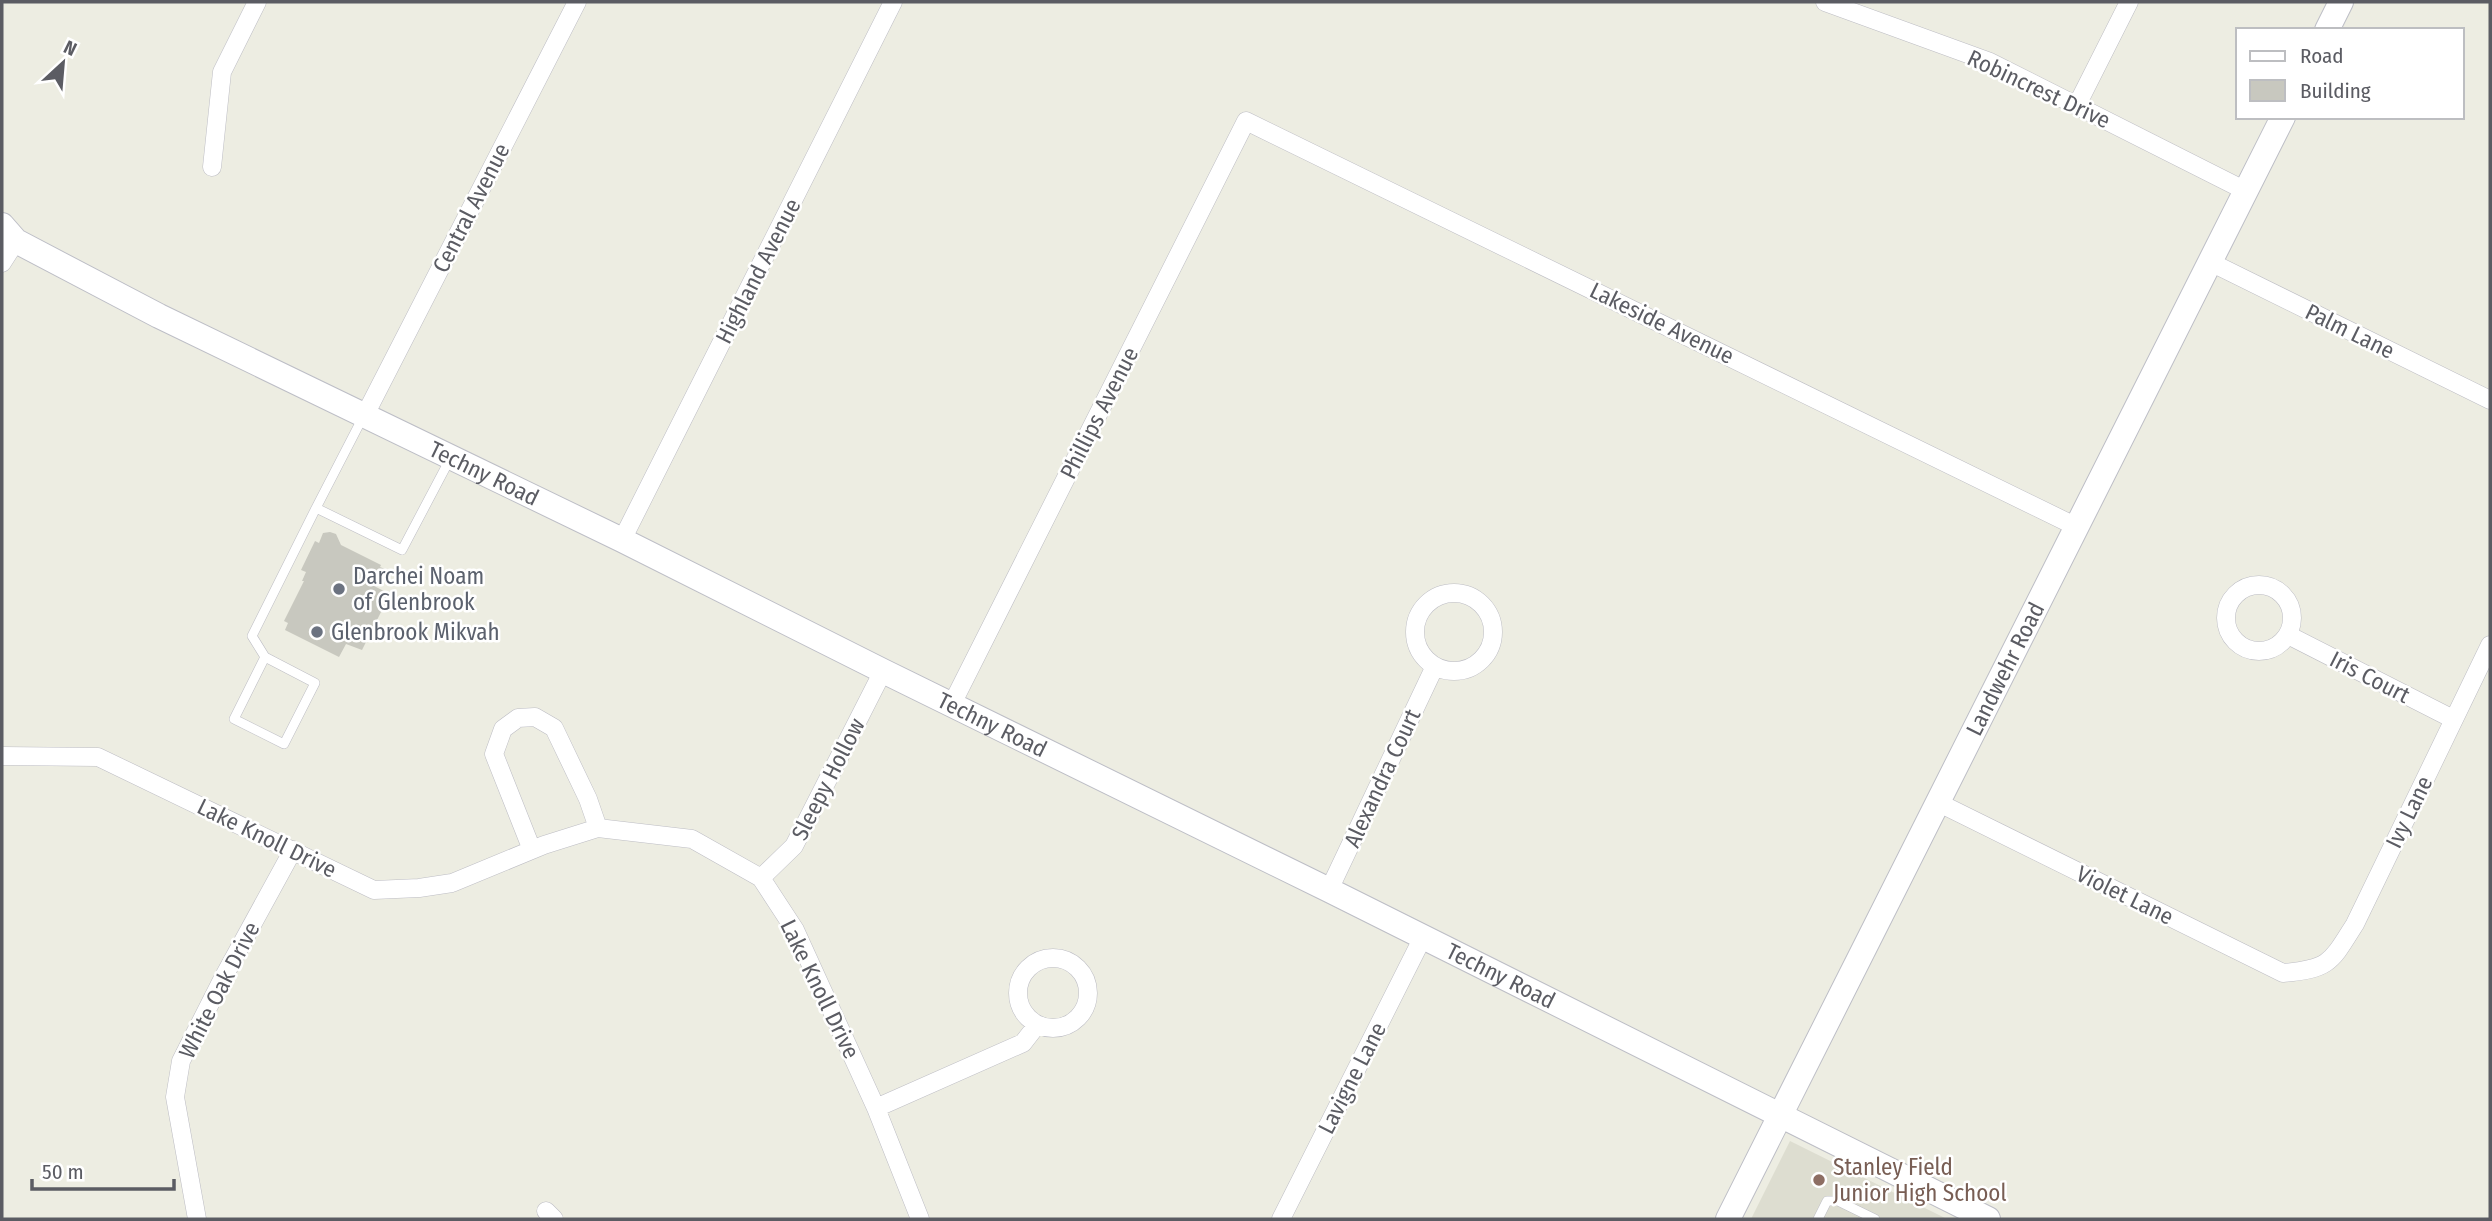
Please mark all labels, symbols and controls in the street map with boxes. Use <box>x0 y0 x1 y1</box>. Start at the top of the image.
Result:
north arrow <box>28 28 98 98</box>
legend <box>2236 28 2464 119</box>
text: N <box>60 35 80 61</box>
text: Road <box>2300 43 2344 69</box>
street label: Robincrest Drive <box>1963 44 2115 134</box>
text: Building <box>2300 78 2371 104</box>
street label: Central Avenue <box>426 139 516 277</box>
street label: Highland Avenue <box>709 194 807 348</box>
street label: Lakeside Avenue <box>1585 276 1739 370</box>
street label: Palm Lane <box>2301 297 2399 365</box>
street label: Phillips Avenue <box>1054 342 1144 484</box>
street label: Techny Road <box>425 435 543 512</box>
place label: Darchei Noam of Glenbrook <box>353 562 484 616</box>
marker: Darchei Noam of Glenbrook <box>331 581 347 597</box>
street label: Landwehr Road <box>1960 598 2050 740</box>
place label: Glenbrook Mikvah <box>331 618 500 646</box>
marker: Glenbrook Mikvah <box>309 624 325 640</box>
street label: Iris Court <box>2325 645 2415 709</box>
street label: Techny Road <box>933 686 1052 763</box>
street label: Alexandra Court <box>1338 704 1426 852</box>
street label: Sleepy Hollow <box>785 713 871 845</box>
street label: Ivy Lane <box>2380 771 2438 853</box>
street label: Lake Knoll Drive <box>193 792 341 884</box>
street label: Violet Lane <box>2072 859 2178 931</box>
street label: Lake Knoll Drive <box>774 915 866 1063</box>
street label: White Oak Drive <box>173 917 265 1063</box>
street label: Techny Road <box>1442 937 1560 1015</box>
street label: Lavigne Lane <box>1312 1018 1392 1138</box>
scale bar <box>32 1148 173 1192</box>
place label: Stanley Field Junior High School <box>1833 1153 2006 1207</box>
text: 50 m <box>42 1159 84 1185</box>
marker: Stanley Field Junior High School <box>1811 1172 1827 1188</box>

